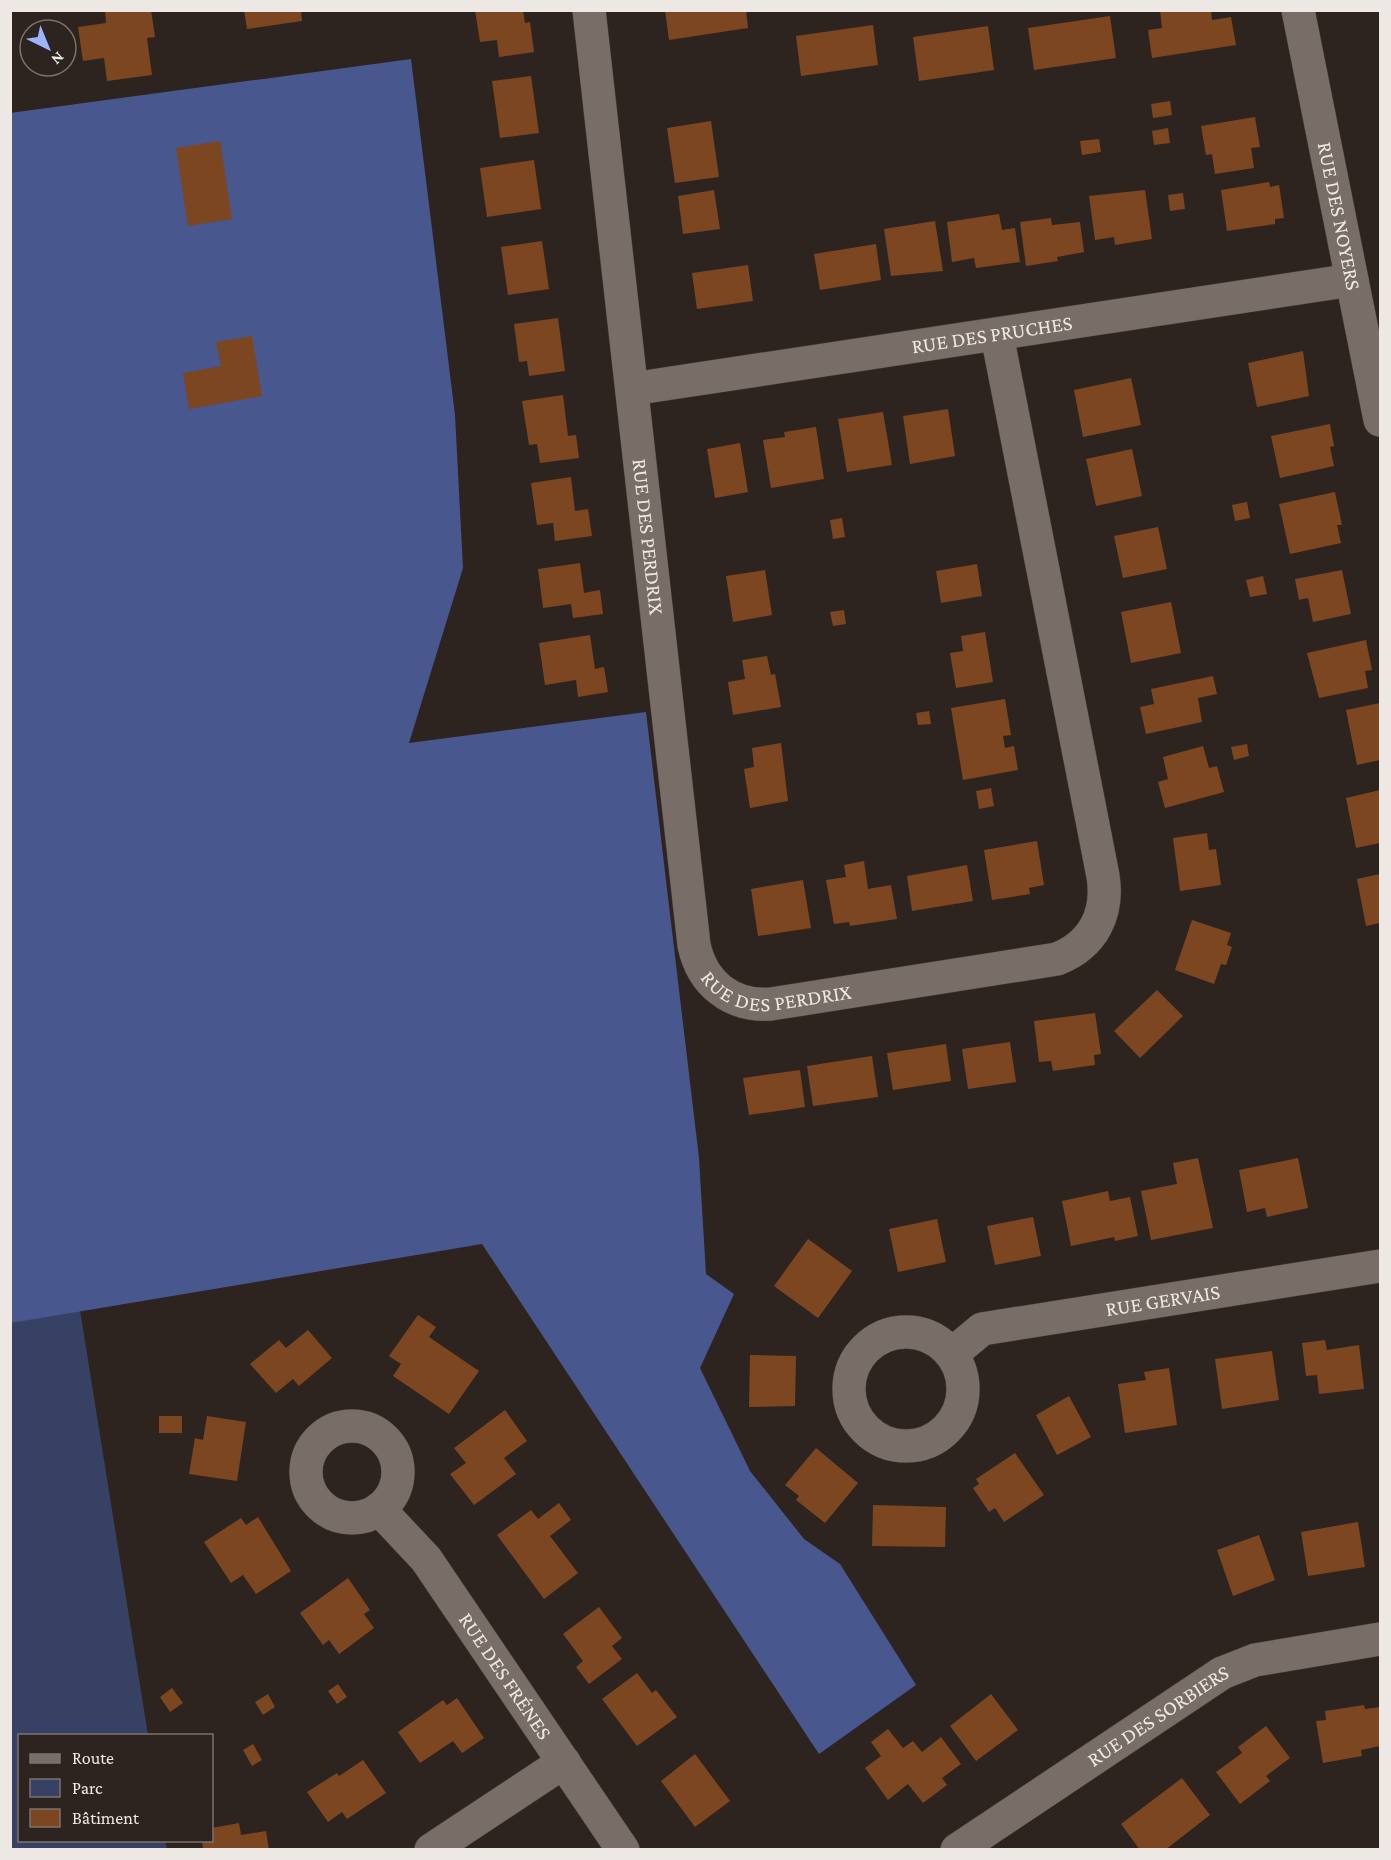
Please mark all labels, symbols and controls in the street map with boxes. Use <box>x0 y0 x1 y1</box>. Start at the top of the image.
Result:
north arrow <box>18 18 78 78</box>
text: N <box>48 49 68 69</box>
street label: RUE DES NOYERS <box>1313 140 1366 292</box>
street label: RUE DES PRUCHES <box>910 310 1074 359</box>
street label: RUE DES PERDRIX <box>627 457 669 616</box>
street label: RUE DES PERDRIX <box>696 966 853 1016</box>
street label: RUE GERVAIS <box>1104 1279 1222 1321</box>
street label: RUE DES FRÉNES <box>454 1608 557 1744</box>
street label: RUE DES SORBIERS <box>1083 1660 1232 1772</box>
legend <box>18 1734 213 1842</box>
text: Route <box>72 1748 114 1768</box>
text: Parc <box>72 1778 103 1798</box>
text: Bâtiment <box>72 1808 140 1828</box>

